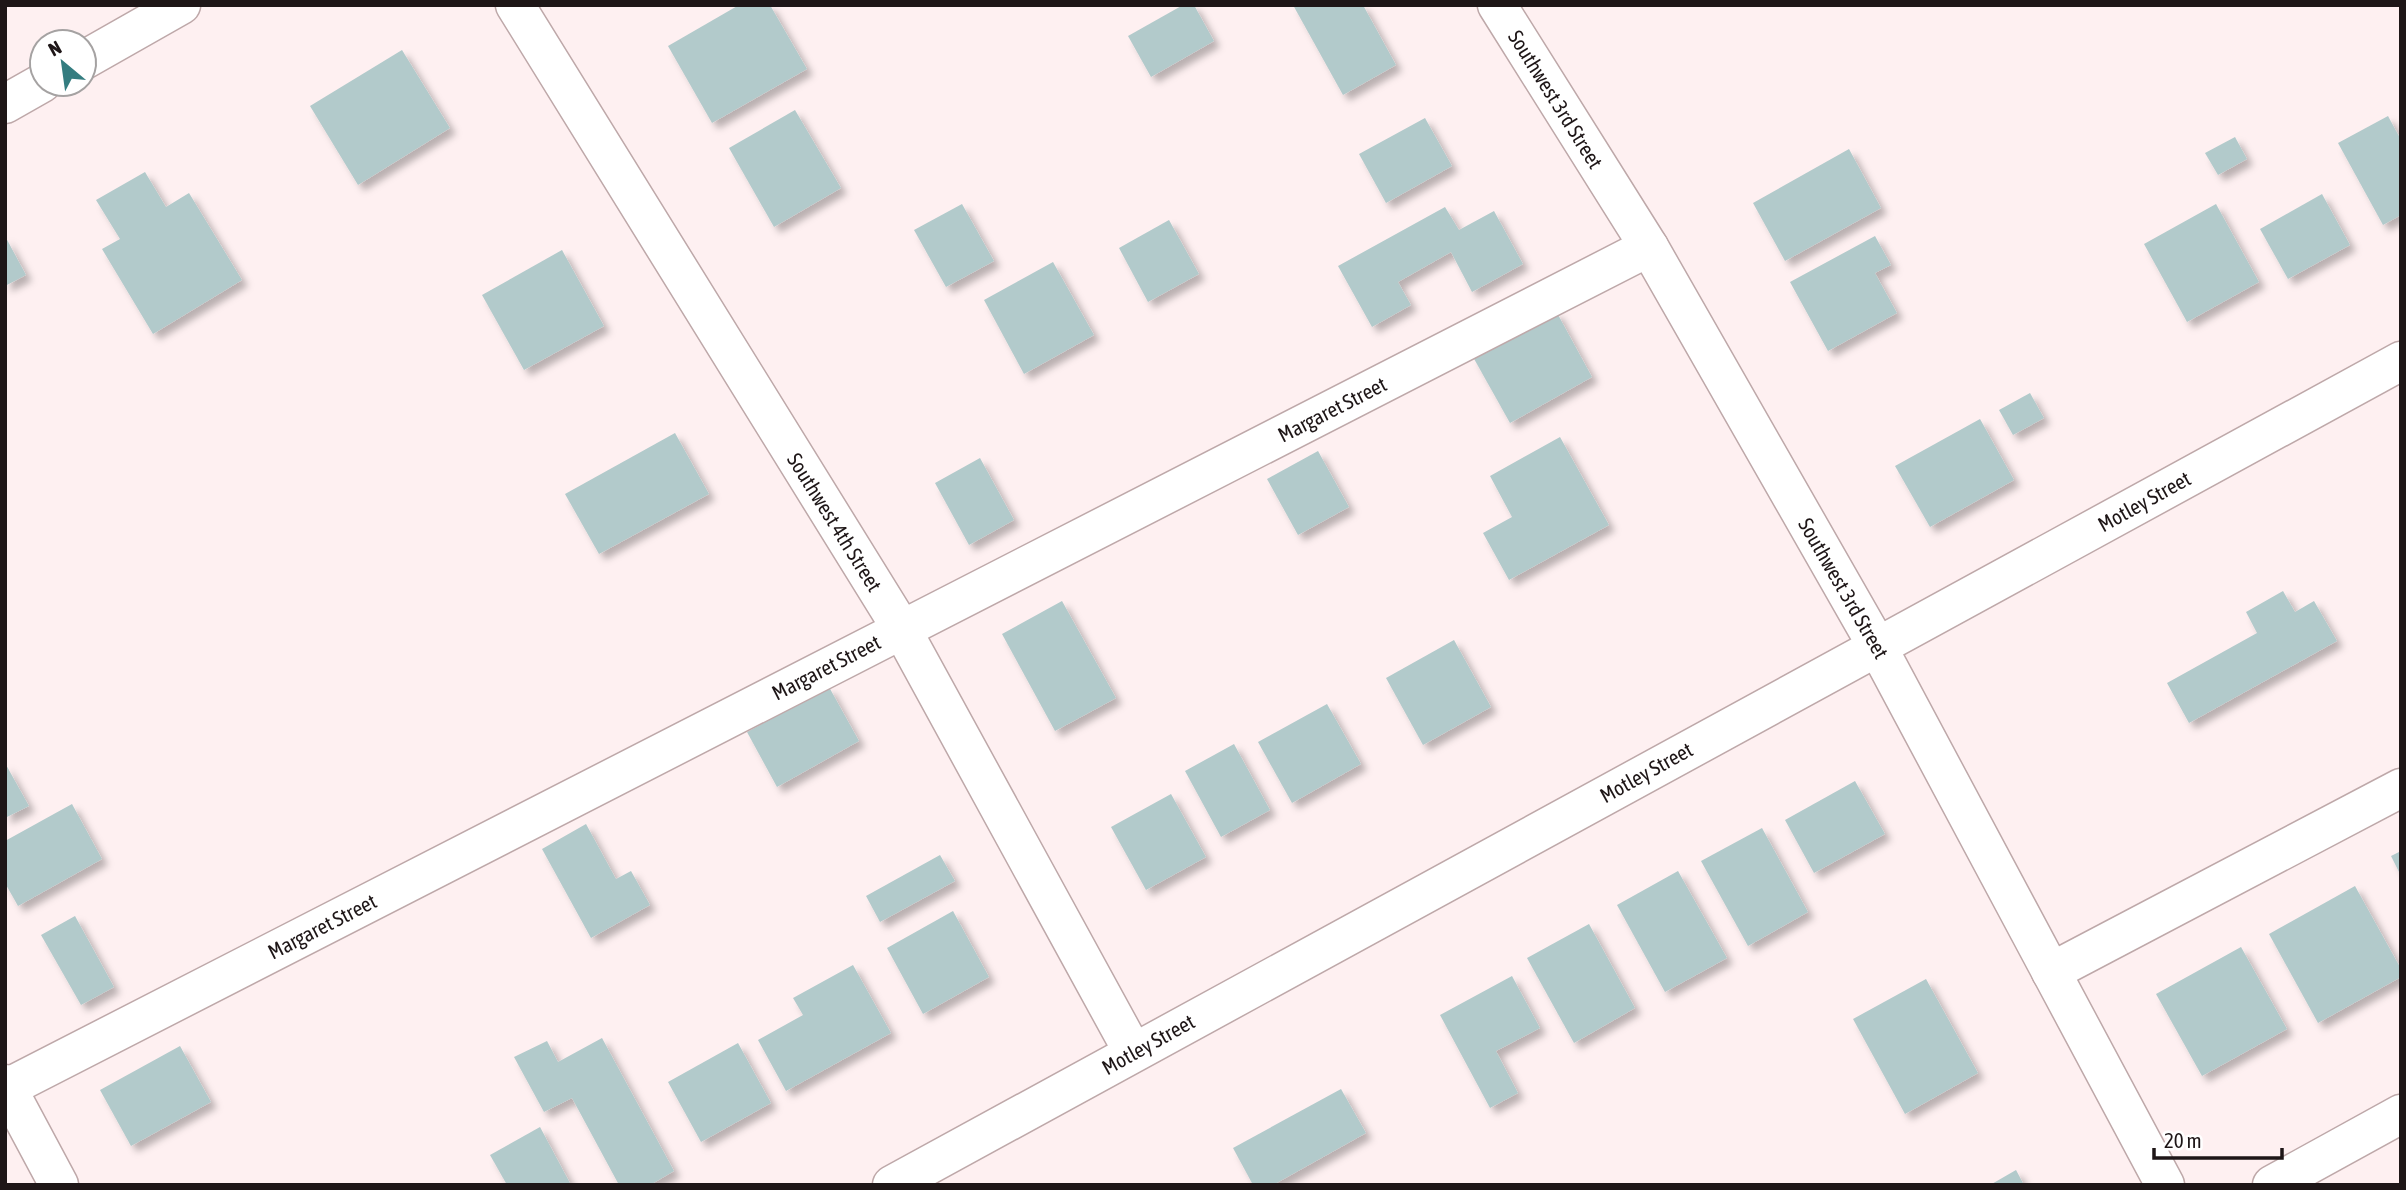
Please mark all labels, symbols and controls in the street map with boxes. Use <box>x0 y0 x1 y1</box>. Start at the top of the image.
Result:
street label: Southwest 3rd Street <box>1504 26 1608 172</box>
north arrow <box>28 28 98 98</box>
text: N <box>45 36 65 60</box>
street label: Margaret Street <box>1274 371 1390 447</box>
street label: Southwest 4th Street <box>783 449 887 595</box>
street label: Motley Street <box>2093 466 2195 536</box>
street label: Southwest 3rd Street <box>1794 513 1894 663</box>
street label: Margaret Street <box>768 629 884 705</box>
street label: Motley Street <box>1595 737 1697 807</box>
street label: Margaret Street <box>264 888 380 964</box>
street label: Motley Street <box>1097 1009 1199 1079</box>
scale bar <box>2154 1116 2282 1160</box>
text: 20 m <box>2164 1128 2202 1152</box>

